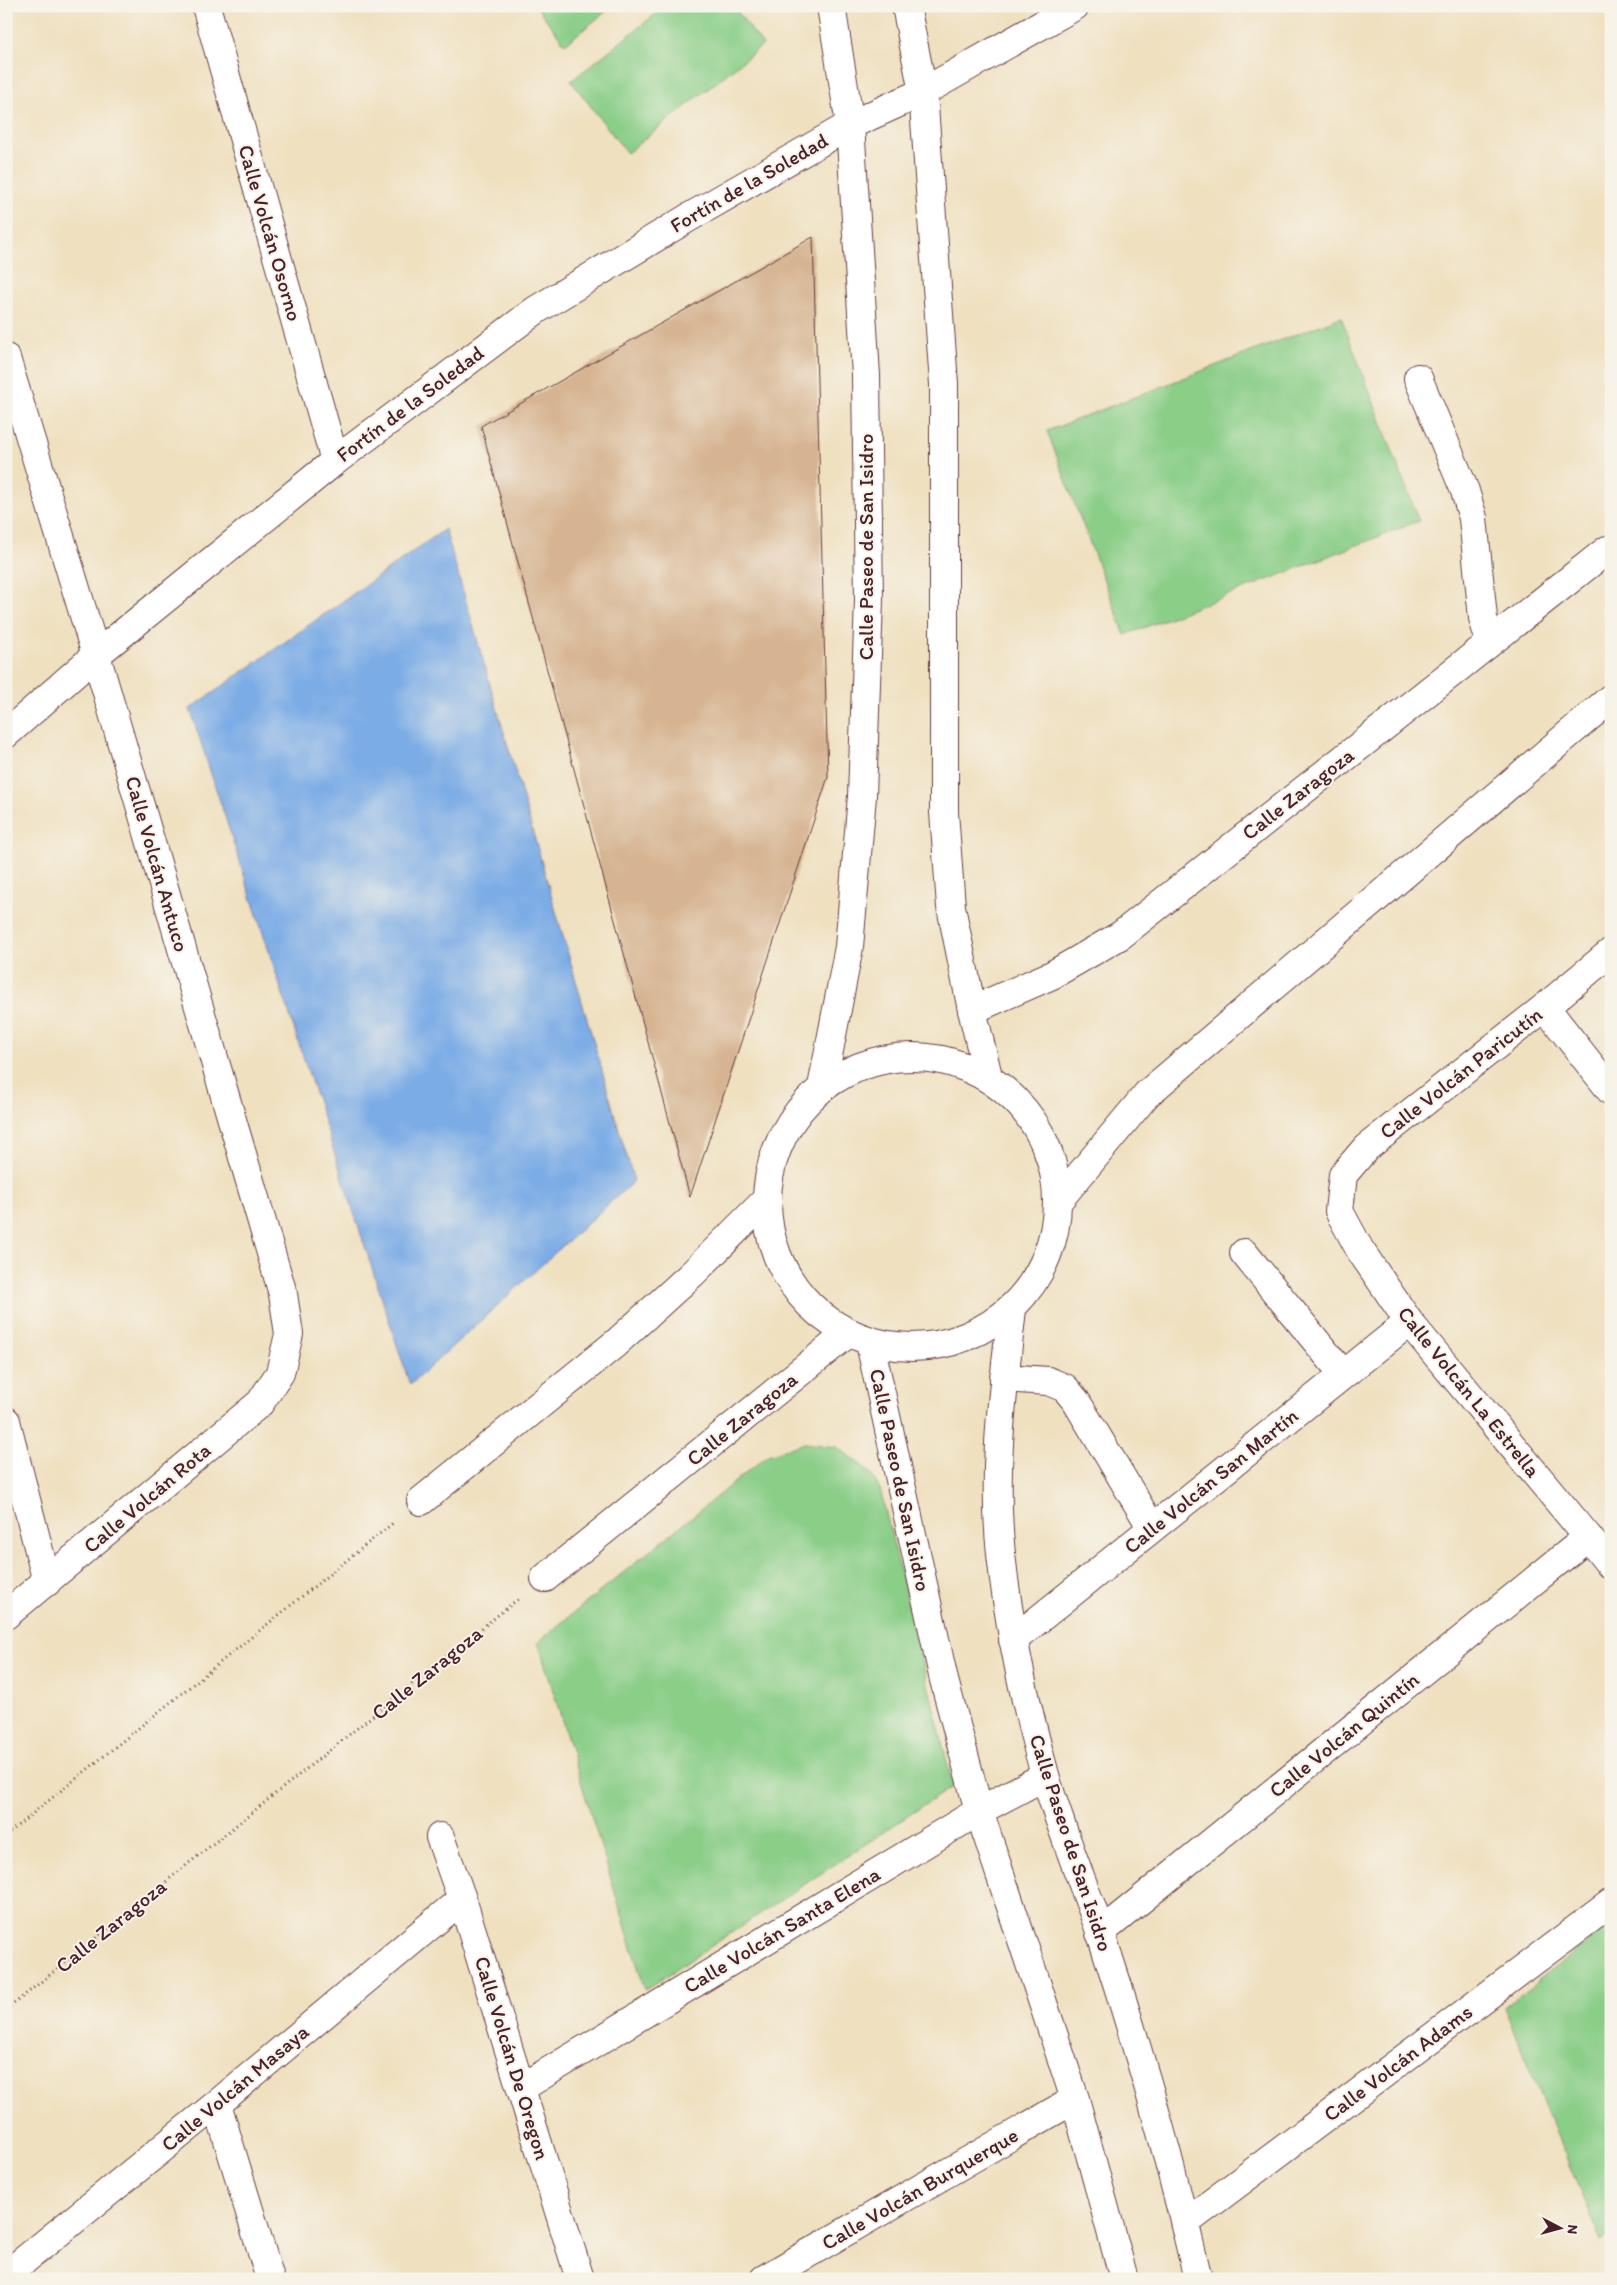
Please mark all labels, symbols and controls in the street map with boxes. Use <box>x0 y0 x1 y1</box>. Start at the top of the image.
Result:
street label: Fortín de la Soledad <box>665 127 832 238</box>
street label: Calle Volcán Osorno <box>233 142 308 324</box>
street label: Fortín de la Soledad <box>331 340 488 467</box>
street label: Calle Paseo de San Isidro <box>853 434 878 660</box>
street label: Calle Zaragoza <box>1237 742 1359 845</box>
street label: Calle Volcán Antuco <box>120 773 195 955</box>
street label: Calle Volcán Paricutín <box>1374 1001 1547 1144</box>
street label: Calle Volcán La Estrella <box>1393 1301 1546 1482</box>
street label: Calle Zaragoza <box>681 1366 802 1471</box>
street label: Calle Paseo de San Isidro <box>865 1366 936 1593</box>
street label: Calle Volcán San Martín <box>1119 1403 1303 1559</box>
street label: Calle Volcán Rota <box>78 1437 215 1558</box>
street label: Calle Zaragoza <box>366 1620 487 1725</box>
street label: Calle Volcán Quintín <box>1264 1667 1424 1803</box>
street label: Calle Paseo de San Isidro <box>1025 1731 1118 1955</box>
street label: Calle Volcán Santa Elena <box>679 1861 885 1998</box>
street label: Calle Zaragoza <box>50 1873 171 1978</box>
street label: Calle Volcán De Oregon <box>470 1953 555 2163</box>
street label: Calle Volcán Adams <box>1318 1999 1477 2127</box>
street label: Calle Volcán Masaya <box>156 2019 314 2157</box>
street label: Calle Volcán Burquerque <box>817 2122 1022 2255</box>
north arrow <box>1534 2202 1584 2252</box>
text: N <box>1563 2224 1581 2235</box>

